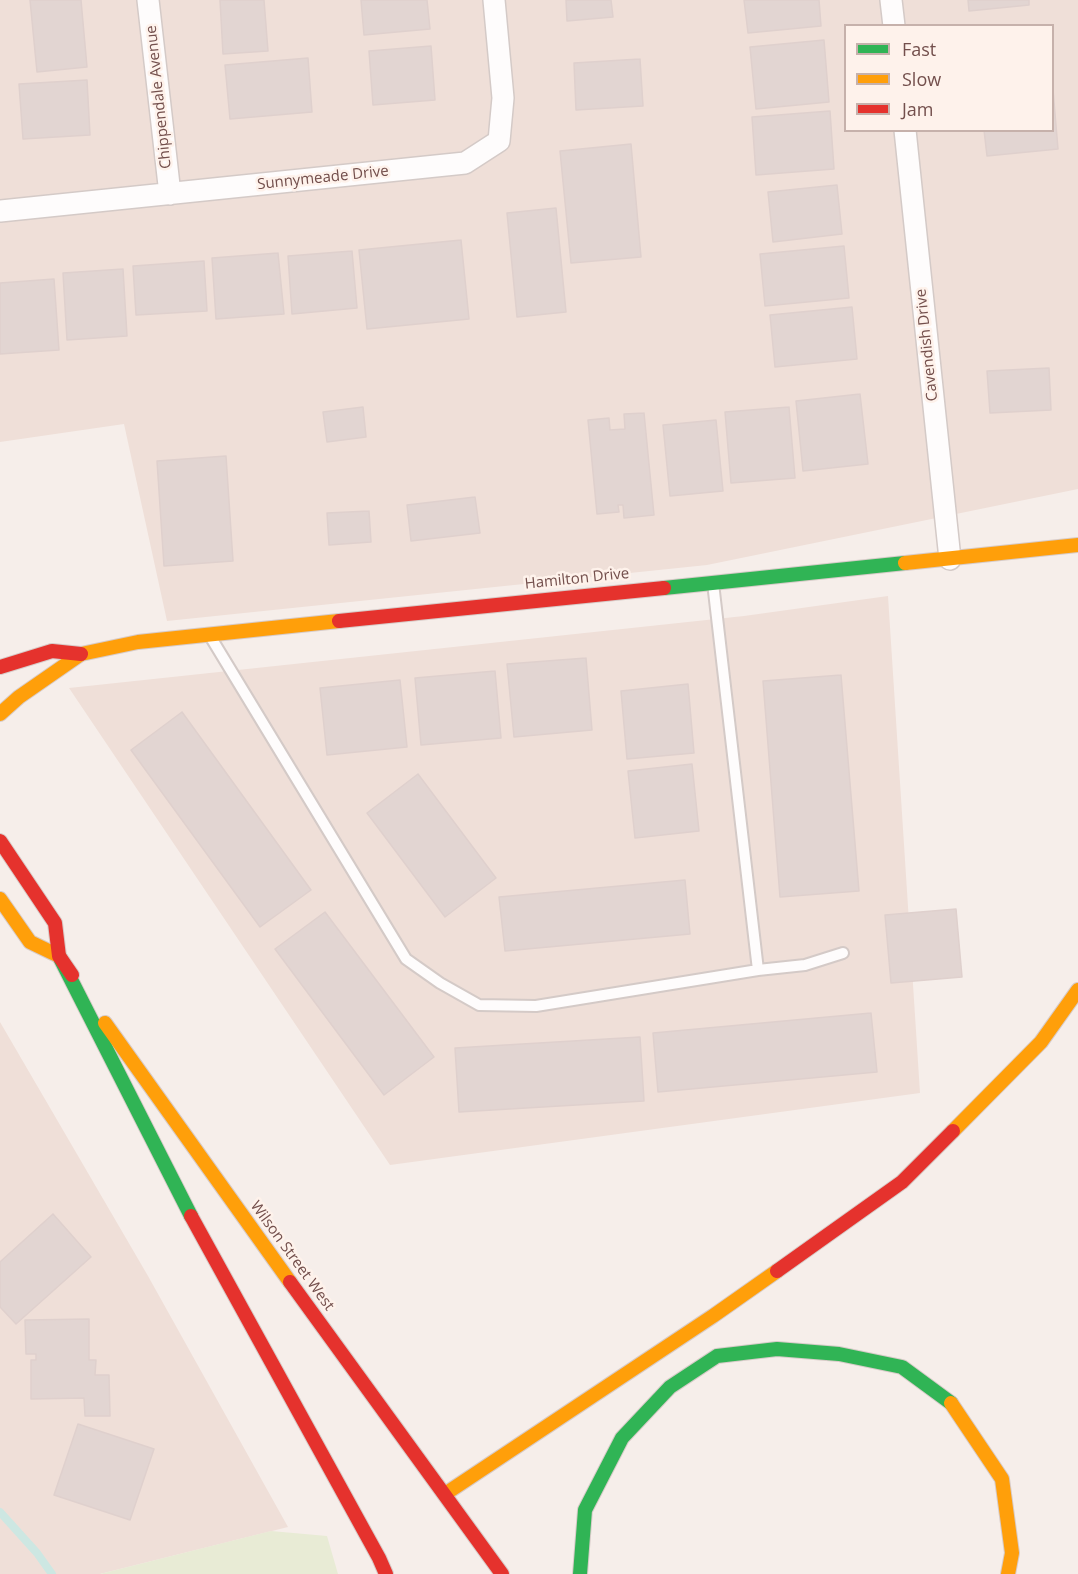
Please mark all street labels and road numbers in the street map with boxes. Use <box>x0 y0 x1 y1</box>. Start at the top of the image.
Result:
street label: Chippendale Avenue <box>143 24 175 170</box>
street label: Sunnymeade Drive <box>256 162 390 194</box>
street label: Cavendish Drive <box>912 288 942 402</box>
street label: Hamilton Drive <box>524 565 630 593</box>
street label: Wilson Street West <box>246 1198 338 1314</box>

